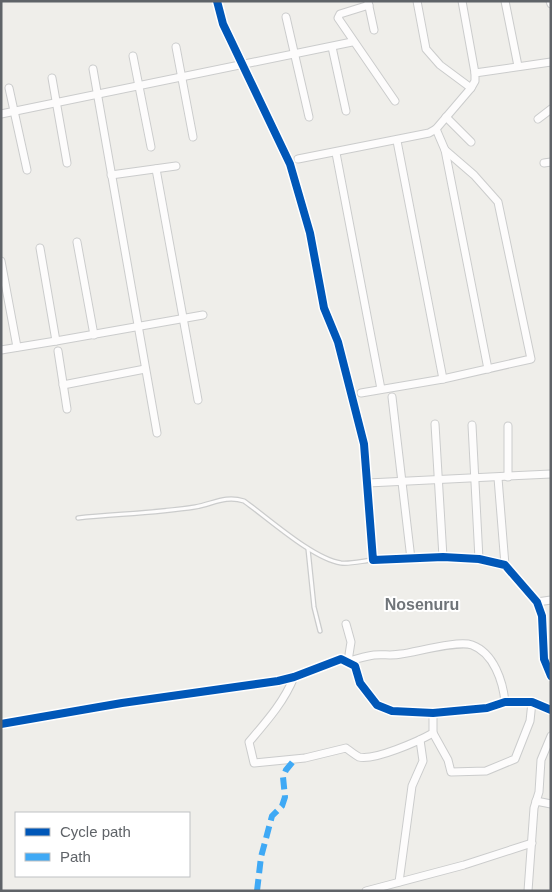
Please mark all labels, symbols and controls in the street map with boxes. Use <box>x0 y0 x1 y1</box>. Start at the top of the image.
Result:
district label: Nosenuru <box>385 596 459 613</box>
legend <box>15 812 190 877</box>
text: Cycle path <box>60 823 131 840</box>
text: Path <box>60 848 91 865</box>

